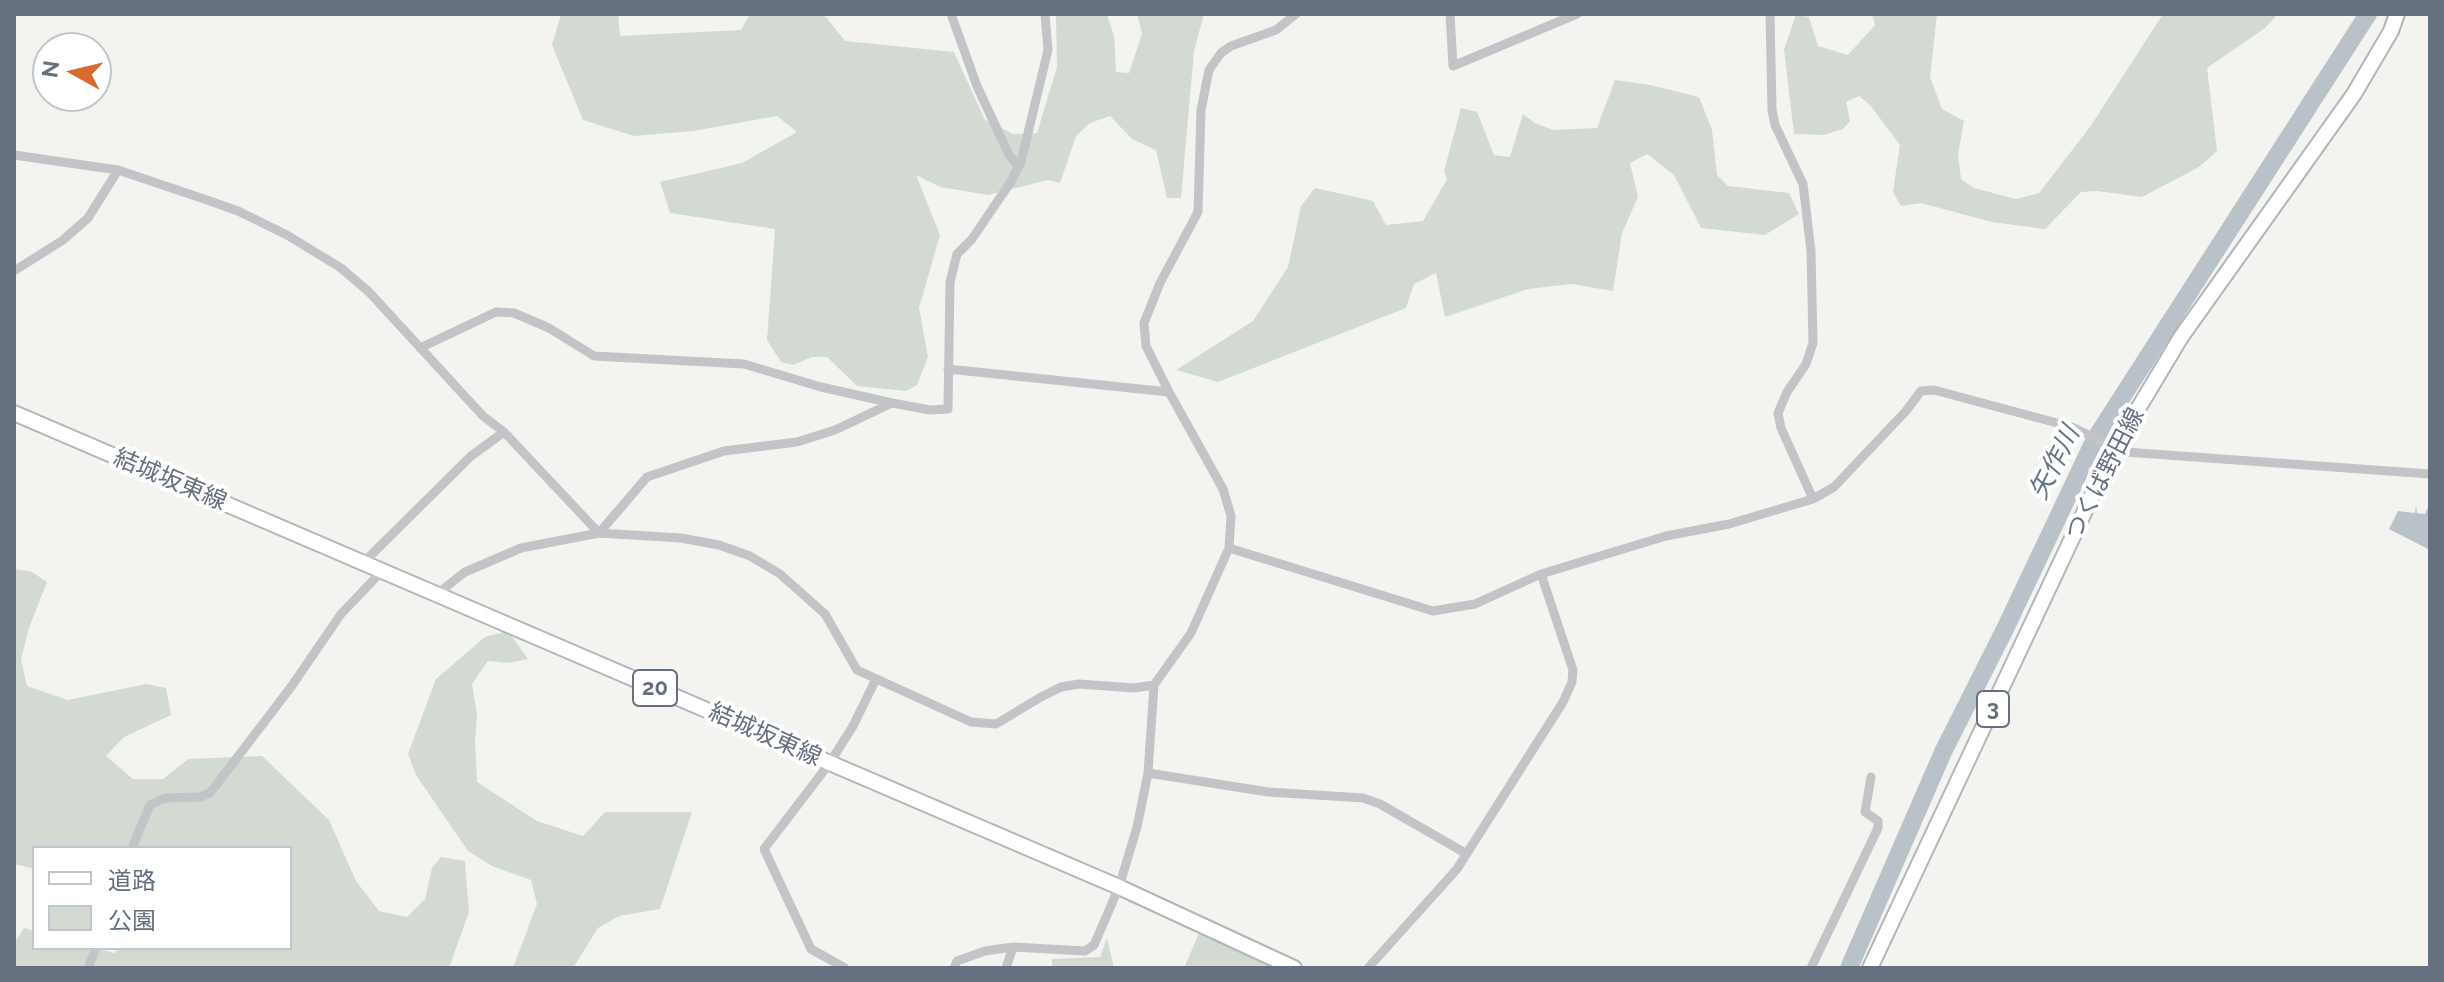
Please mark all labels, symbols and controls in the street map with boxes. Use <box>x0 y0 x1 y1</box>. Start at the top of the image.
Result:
north arrow <box>32 32 112 112</box>
text: N <box>36 59 64 79</box>
street label: つくば野田線 <box>2059 403 2151 545</box>
water label: 矢作川 <box>2023 421 2087 505</box>
street label: 結城坂東線 <box>109 443 231 517</box>
road number: 20 <box>633 670 677 706</box>
road number: 3 <box>1977 691 2009 727</box>
street label: 結城坂東線 <box>704 697 826 773</box>
legend <box>32 846 292 950</box>
text: 道路 <box>108 866 156 895</box>
text: 公園 <box>108 906 156 935</box>

